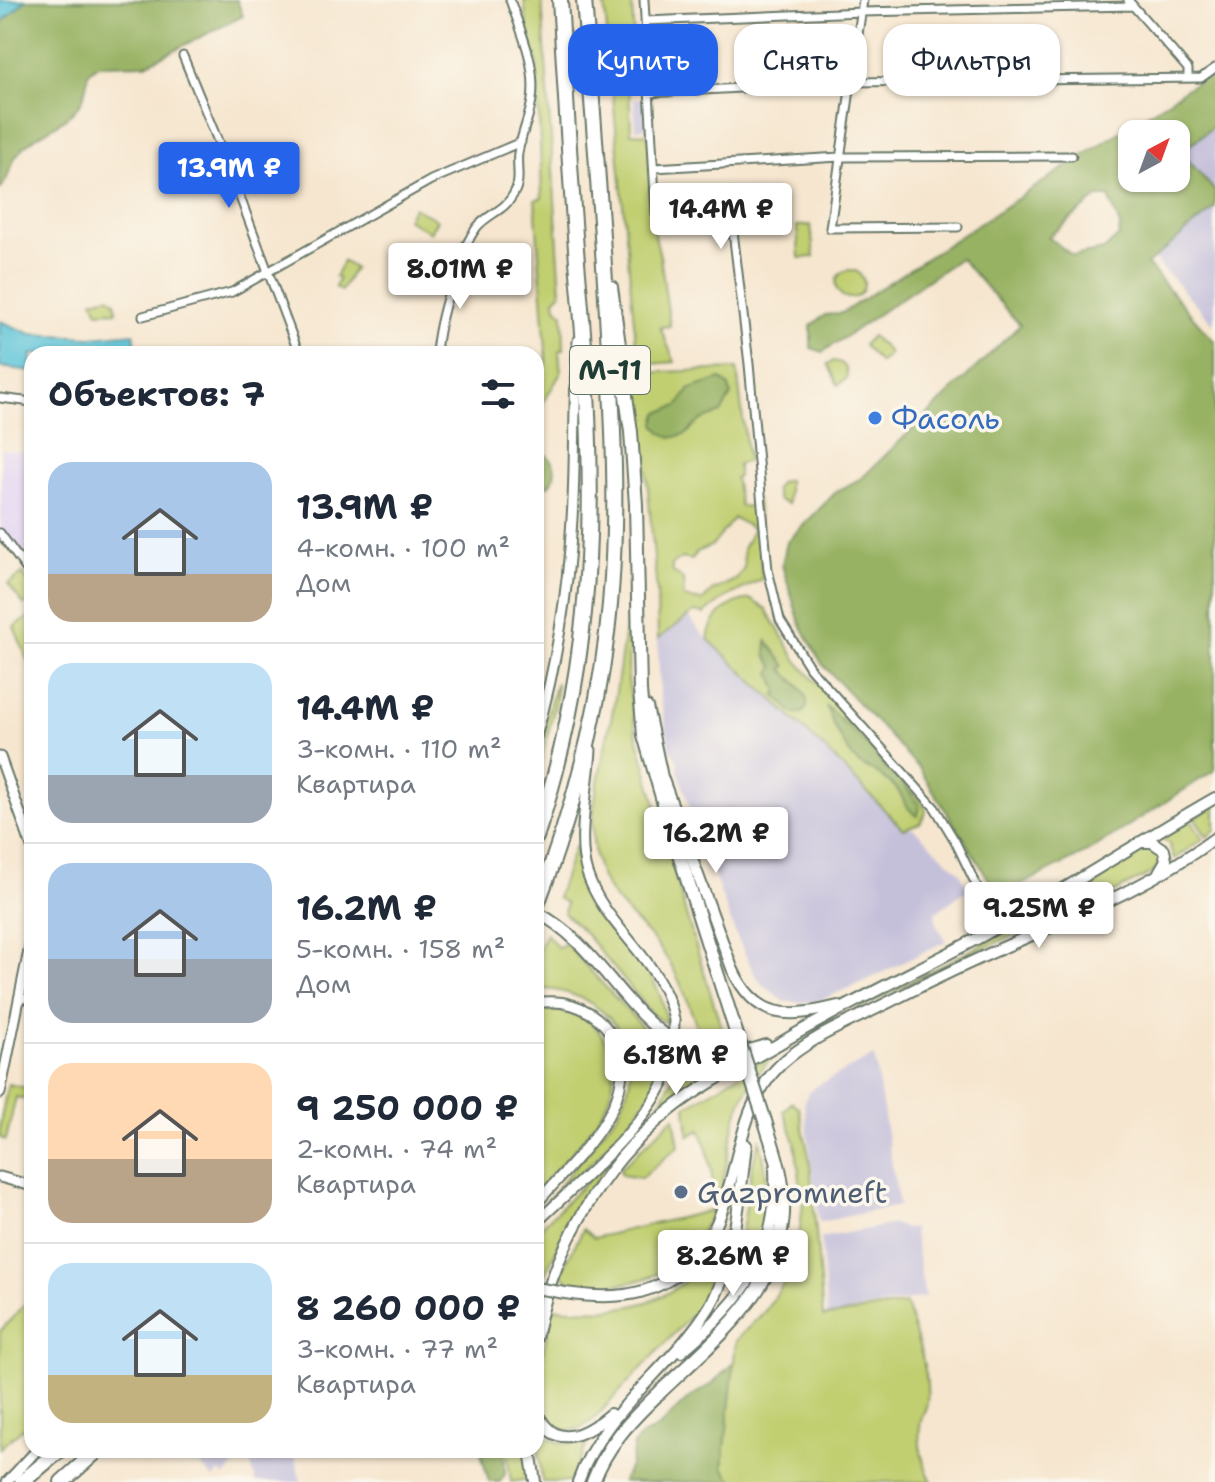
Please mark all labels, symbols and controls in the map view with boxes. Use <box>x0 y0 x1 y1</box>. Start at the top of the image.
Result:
chip: Купить <box>568 24 718 96</box>
chip: Снять <box>734 24 867 96</box>
chip: Фильтры <box>883 24 1060 96</box>
north arrow <box>1118 120 1190 192</box>
map controls <box>1118 120 1190 192</box>
pin: 13.9M ₽ <box>155 142 303 210</box>
text: 13.9M ₽ <box>177 150 281 185</box>
pin: 14.4M ₽ <box>647 183 795 251</box>
text: 14.4M ₽ <box>668 191 774 226</box>
pin: 8.01M ₽ <box>386 243 534 311</box>
text: 8.01M ₽ <box>406 251 514 286</box>
road number: М-11 <box>570 346 650 394</box>
text: Объектов: 7 <box>48 371 265 417</box>
icon: filters <box>476 372 520 416</box>
place label: Фасоль <box>891 398 1000 439</box>
marker: Фасоль <box>866 409 884 427</box>
text: 13.9M ₽ <box>296 484 433 530</box>
icon: home <box>112 494 208 590</box>
text: 4-комн. · 100 m² <box>296 530 510 565</box>
text: Дом <box>296 565 351 600</box>
text: 14.4M ₽ <box>296 685 435 731</box>
icon: home <box>112 695 208 791</box>
text: 3-комн. · 110 m² <box>296 731 502 766</box>
text: Квартира <box>296 766 416 801</box>
pin: 16.2M ₽ <box>642 807 790 875</box>
text: 16.2M ₽ <box>662 815 770 850</box>
pin: 9.25M ₽ <box>965 882 1113 950</box>
text: 16.2M ₽ <box>296 885 437 931</box>
text: 9.25M ₽ <box>982 890 1096 925</box>
icon: home <box>112 895 208 991</box>
text: 5-комн. · 158 m² <box>296 931 506 966</box>
text: Дом <box>296 966 351 1001</box>
pin: 6.18M ₽ <box>602 1029 750 1097</box>
text: 6.18M ₽ <box>623 1037 729 1072</box>
text: 9 250 000 ₽ <box>296 1085 519 1131</box>
icon: home <box>112 1095 208 1191</box>
text: 2-комн. · 74 m² <box>296 1131 497 1166</box>
text: Квартира <box>296 1166 416 1201</box>
place label: Gazpromneft <box>697 1172 888 1213</box>
marker: Gazpromneft <box>672 1183 690 1201</box>
pin: 8.26M ₽ <box>659 1230 807 1298</box>
text: 8.26M ₽ <box>676 1238 790 1273</box>
text: 8 260 000 ₽ <box>296 1285 521 1331</box>
icon: home <box>112 1295 208 1391</box>
text: 3-комн. · 77 m² <box>296 1331 498 1366</box>
text: Квартира <box>296 1366 416 1401</box>

